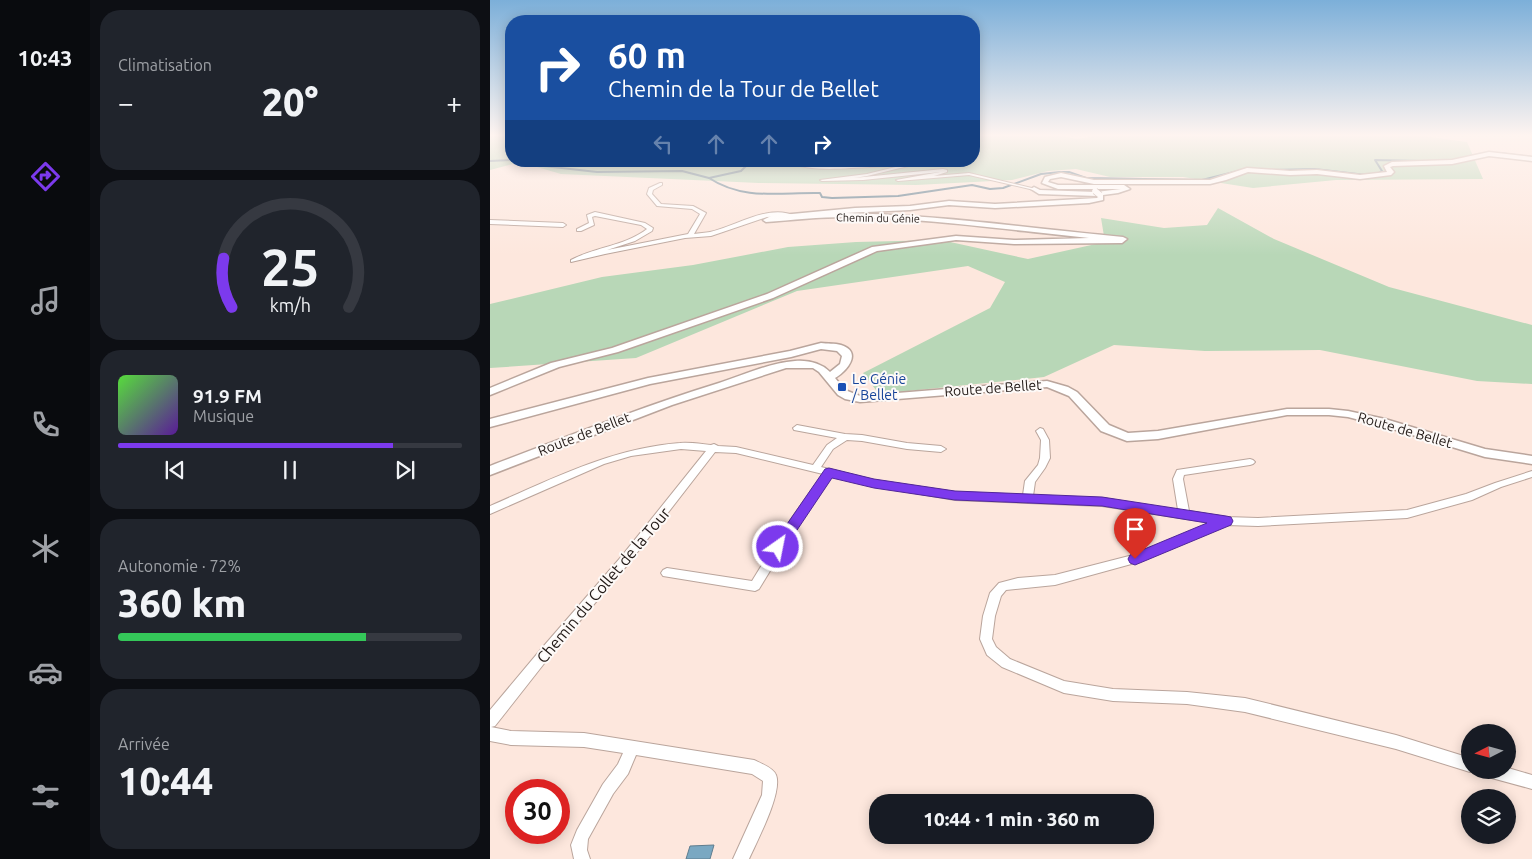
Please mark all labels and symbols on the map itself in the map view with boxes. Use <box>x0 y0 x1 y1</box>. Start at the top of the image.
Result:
street label: Chemin du Génie <box>836 211 920 225</box>
place label: Le Génie / Bellet <box>851 371 906 403</box>
street label: Route de Bellet <box>944 377 1043 399</box>
marker: Le Génie / Bellet <box>836 381 848 393</box>
street label: Route de Bellet <box>536 409 633 459</box>
street label: Route de Bellet <box>1356 409 1455 451</box>
street label: Chemin du Collet de la Tour <box>533 504 673 666</box>
pin <box>1114 508 1156 559</box>
position arrow <box>751 520 803 572</box>
north arrow <box>1461 724 1516 779</box>
speed limit sign: 30 <box>505 779 570 844</box>

